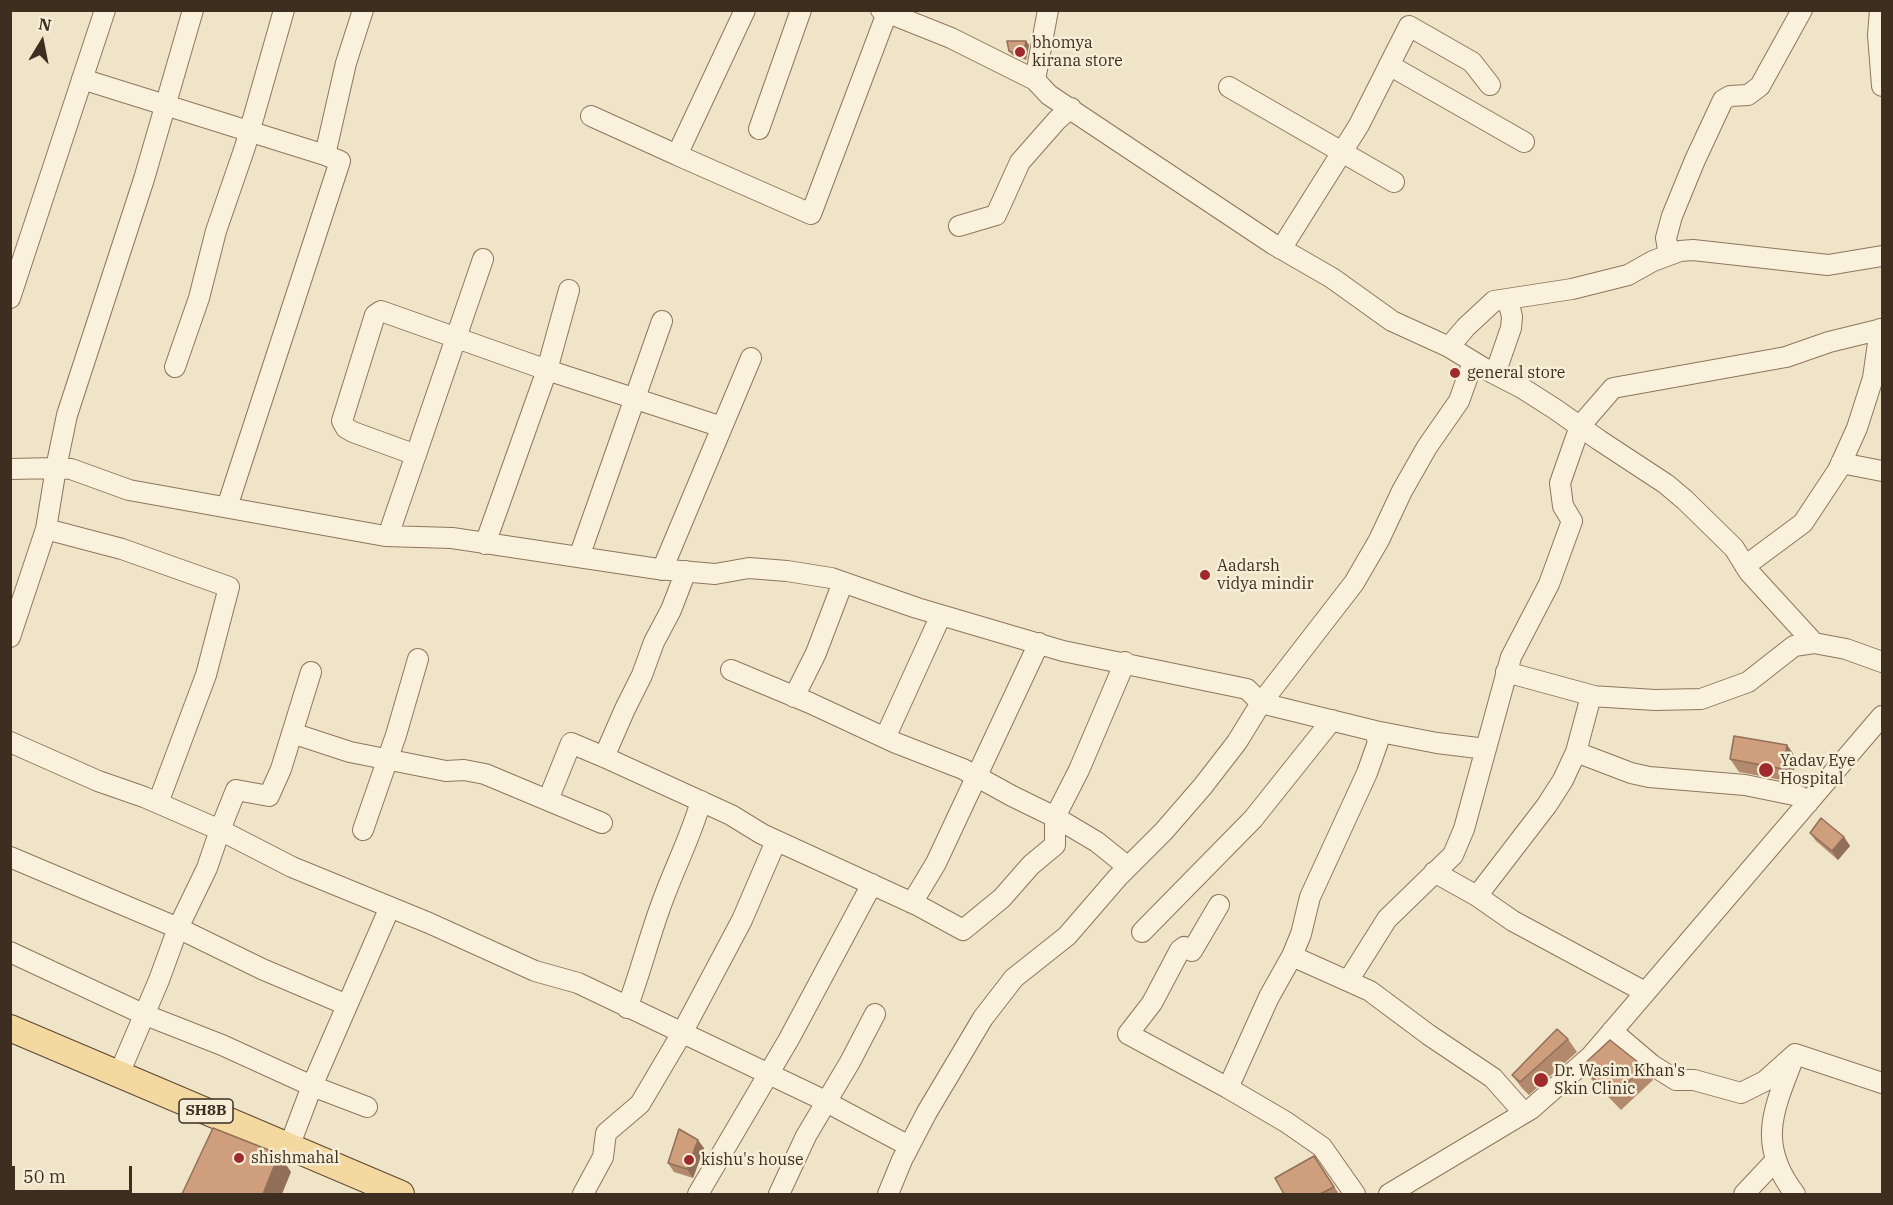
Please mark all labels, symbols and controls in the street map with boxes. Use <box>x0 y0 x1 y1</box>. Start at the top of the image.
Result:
north arrow <box>12 12 72 72</box>
text: N <box>37 13 53 35</box>
place label: bhomya kirana store <box>1032 33 1123 71</box>
marker: bhomya kirana store <box>1013 45 1027 59</box>
place label: general store <box>1467 363 1565 383</box>
marker: general store <box>1448 366 1462 380</box>
place label: Aadarsh vidya mindir <box>1217 556 1313 594</box>
marker: Aadarsh vidya mindir <box>1198 568 1212 582</box>
place label: Yadav Eye Hospital <box>1780 751 1855 789</box>
marker: Yadav Eye Hospital <box>1757 761 1775 779</box>
place label: Dr. Wasim Khan's Skin Clinic <box>1554 1061 1685 1099</box>
marker: Dr. Wasim Khan's Skin Clinic <box>1532 1071 1550 1089</box>
road number: SH8B <box>179 1099 233 1123</box>
place label: shishmahal <box>251 1148 339 1168</box>
place label: kishu's house <box>701 1150 804 1170</box>
marker: shishmahal <box>232 1151 246 1165</box>
marker: kishu's house <box>682 1153 696 1167</box>
scale bar <box>15 1154 135 1192</box>
text: 50 m <box>23 1165 66 1188</box>

